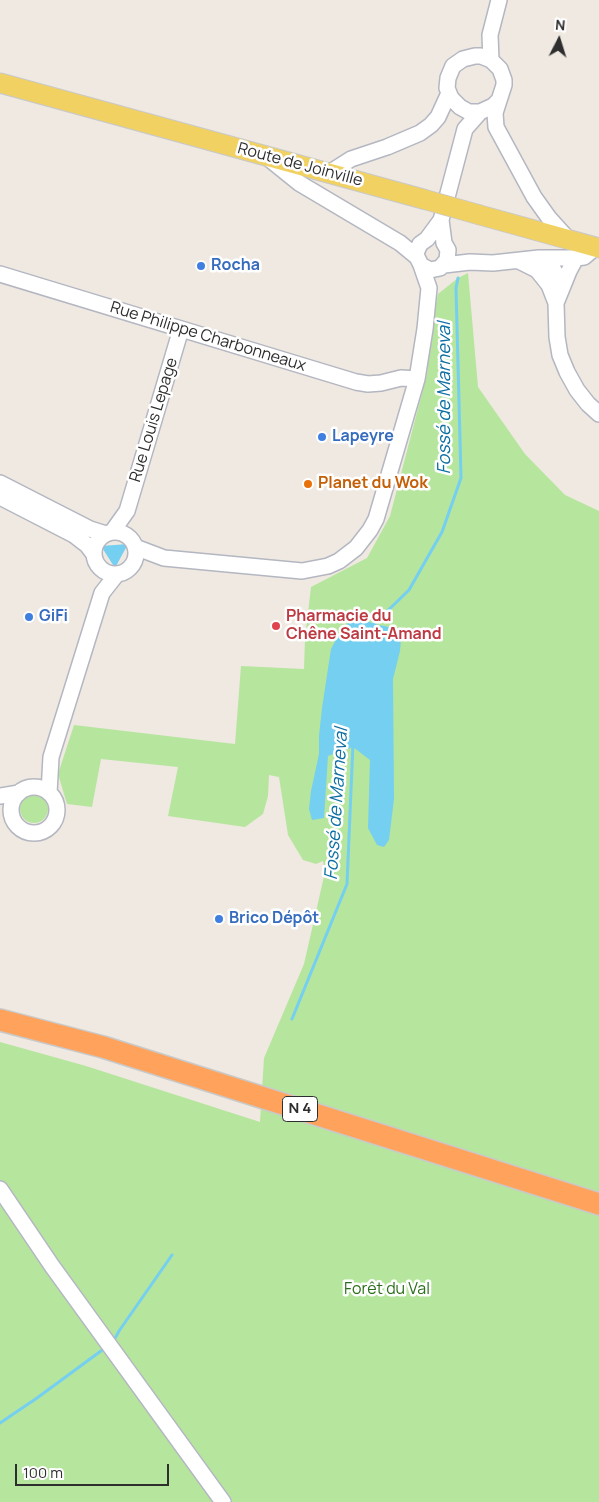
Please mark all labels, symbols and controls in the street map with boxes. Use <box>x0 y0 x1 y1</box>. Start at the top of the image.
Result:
north arrow <box>534 15 584 65</box>
text: N <box>555 15 566 34</box>
street label: Route de Joinville <box>235 139 365 191</box>
place label: Rocha <box>211 256 260 276</box>
marker: Rocha <box>195 260 207 272</box>
street label: Rue Philippe Charbonneaux <box>108 298 308 376</box>
water label: Fossé de Marneval <box>434 322 456 474</box>
street label: Rue Louis Lepage <box>126 355 182 485</box>
place label: Lapeyre <box>332 427 394 447</box>
marker: Lapeyre <box>316 431 328 443</box>
place label: Planet du Wok <box>318 474 428 494</box>
marker: Planet du Wok <box>302 478 314 490</box>
place label: GiFi <box>39 607 68 627</box>
place label: Pharmacie du Chêne Saint-Amand <box>286 607 442 645</box>
marker: GiFi <box>23 611 35 623</box>
marker: Pharmacie du Chêne Saint-Amand <box>270 620 282 632</box>
water label: Fossé de Marneval <box>321 727 353 881</box>
place label: Brico Dépôt <box>229 909 319 929</box>
marker: Brico Dépôt <box>213 913 225 925</box>
road number: N 4 <box>282 1096 318 1122</box>
park label: Forêt du Val <box>344 1280 430 1300</box>
scale bar <box>18 1454 171 1486</box>
text: 100 m <box>23 1462 63 1483</box>

